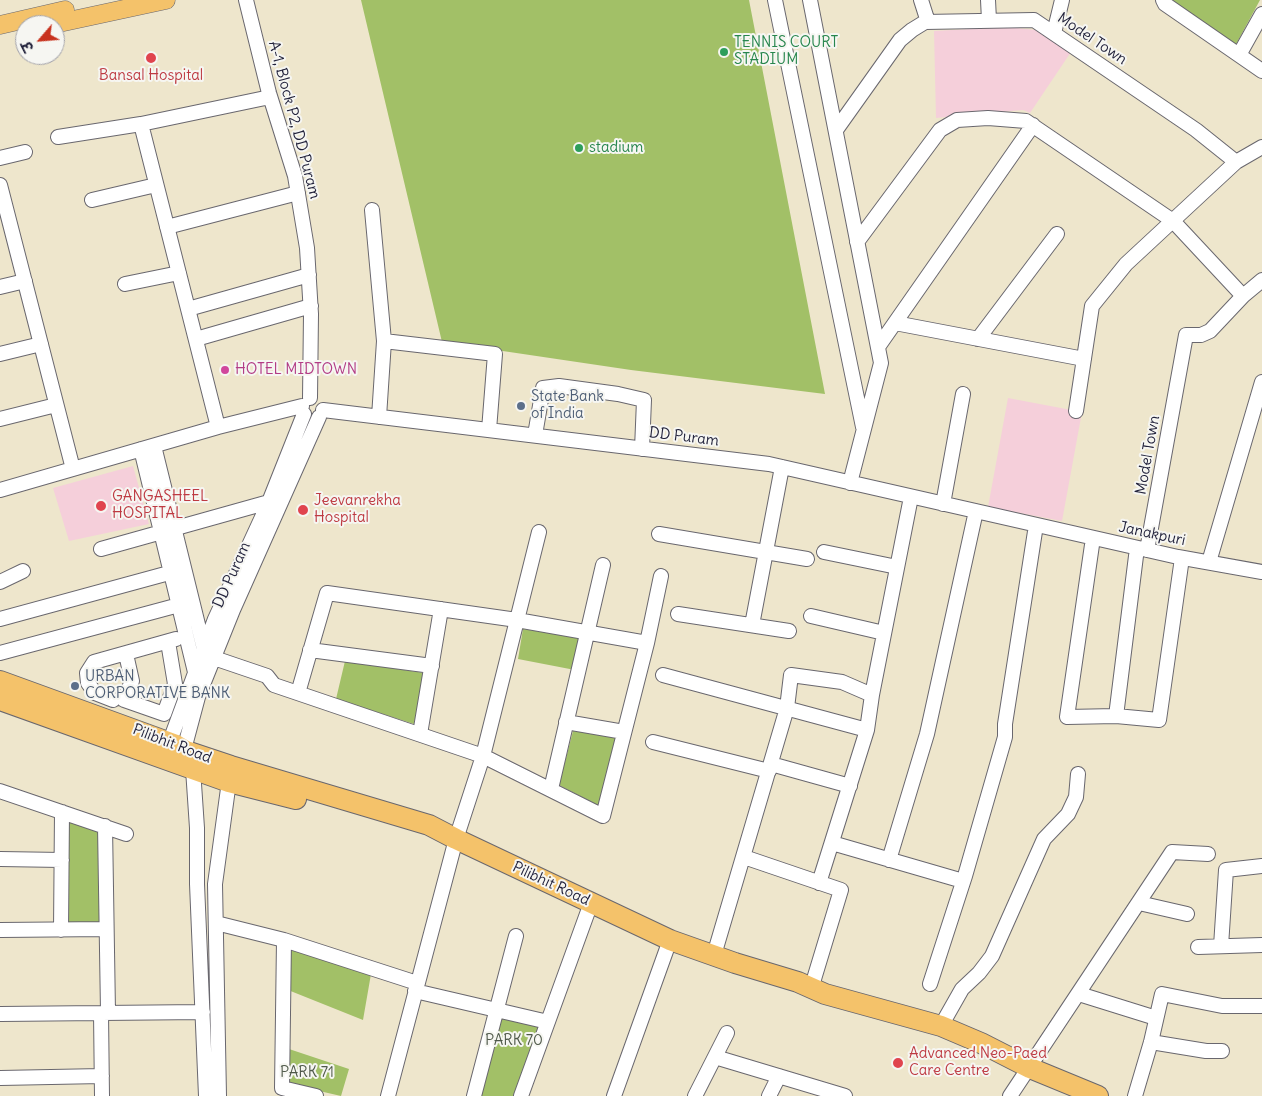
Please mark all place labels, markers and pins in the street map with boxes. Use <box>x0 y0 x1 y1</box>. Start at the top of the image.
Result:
place label: TENNIS COURT STADIUM <box>734 34 838 69</box>
marker: TENNIS COURT STADIUM <box>718 46 730 58</box>
marker: Bansal Hospital <box>144 51 158 65</box>
place label: Bansal Hospital <box>99 67 203 85</box>
place label: stadium <box>589 139 643 157</box>
marker: stadium <box>573 142 585 154</box>
place label: HOTEL MIDTOWN <box>235 361 357 379</box>
marker: HOTEL MIDTOWN <box>219 364 231 376</box>
place label: State Bank of India <box>531 388 604 423</box>
marker: State Bank of India <box>515 400 527 412</box>
place label: GANGASHEEL HOSPITAL <box>112 488 208 523</box>
place label: Jeevanrekha Hospital <box>314 492 401 527</box>
marker: GANGASHEEL HOSPITAL <box>94 499 108 513</box>
marker: Jeevanrekha Hospital <box>296 503 310 517</box>
place label: URBAN CORPORATIVE BANK <box>85 668 230 703</box>
marker: URBAN CORPORATIVE BANK <box>69 680 81 692</box>
place label: Advanced Neo-Paed Care Centre <box>909 1045 1047 1080</box>
marker: Advanced Neo-Paed Care Centre <box>891 1056 905 1070</box>

